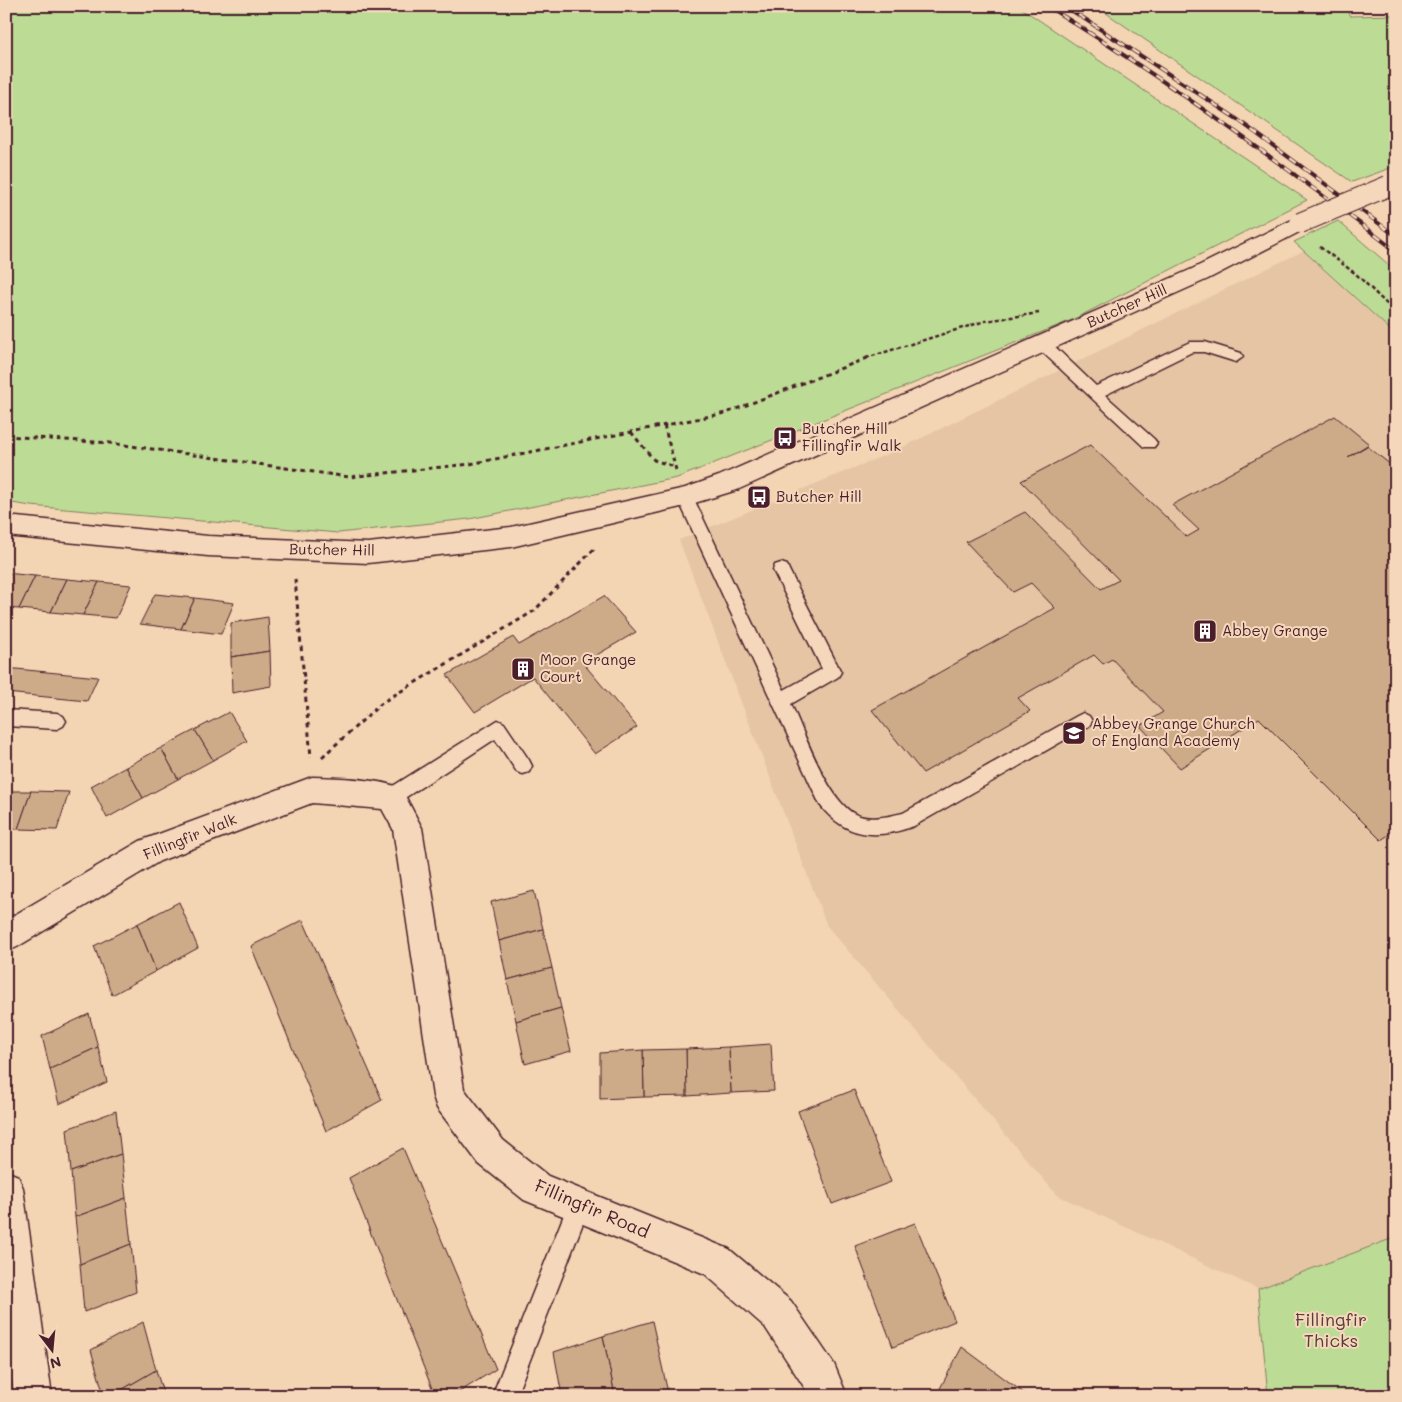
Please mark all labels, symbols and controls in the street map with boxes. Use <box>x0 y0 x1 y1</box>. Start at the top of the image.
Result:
street label: Butcher Hill <box>1083 278 1170 332</box>
place label: Butcher Hill Fillingfir Walk <box>802 418 901 455</box>
bus stop icon: Butcher Hill Fillingfir Walk <box>772 425 798 451</box>
bus stop icon: Butcher Hill <box>746 484 772 510</box>
place label: Butcher Hill <box>776 486 862 506</box>
street label: Butcher Hill <box>289 538 375 560</box>
building icon: Abbey Grange <box>1192 618 1218 644</box>
place label: Abbey Grange <box>1222 620 1328 640</box>
place label: Moor Grange Court <box>540 649 636 686</box>
building icon: Moor Grange Court <box>510 656 536 682</box>
place label: Abbey Grange Church of England Academy <box>1092 713 1255 750</box>
school or university icon: Abbey Grange Church of England Academy <box>1061 720 1087 746</box>
street label: Fillingfir Walk <box>140 808 239 864</box>
street label: Fillingfir Road <box>531 1173 654 1243</box>
park label: Fillingfir Thicks <box>1295 1307 1367 1352</box>
north arrow <box>28 1324 78 1374</box>
text: N <box>48 1352 63 1374</box>

